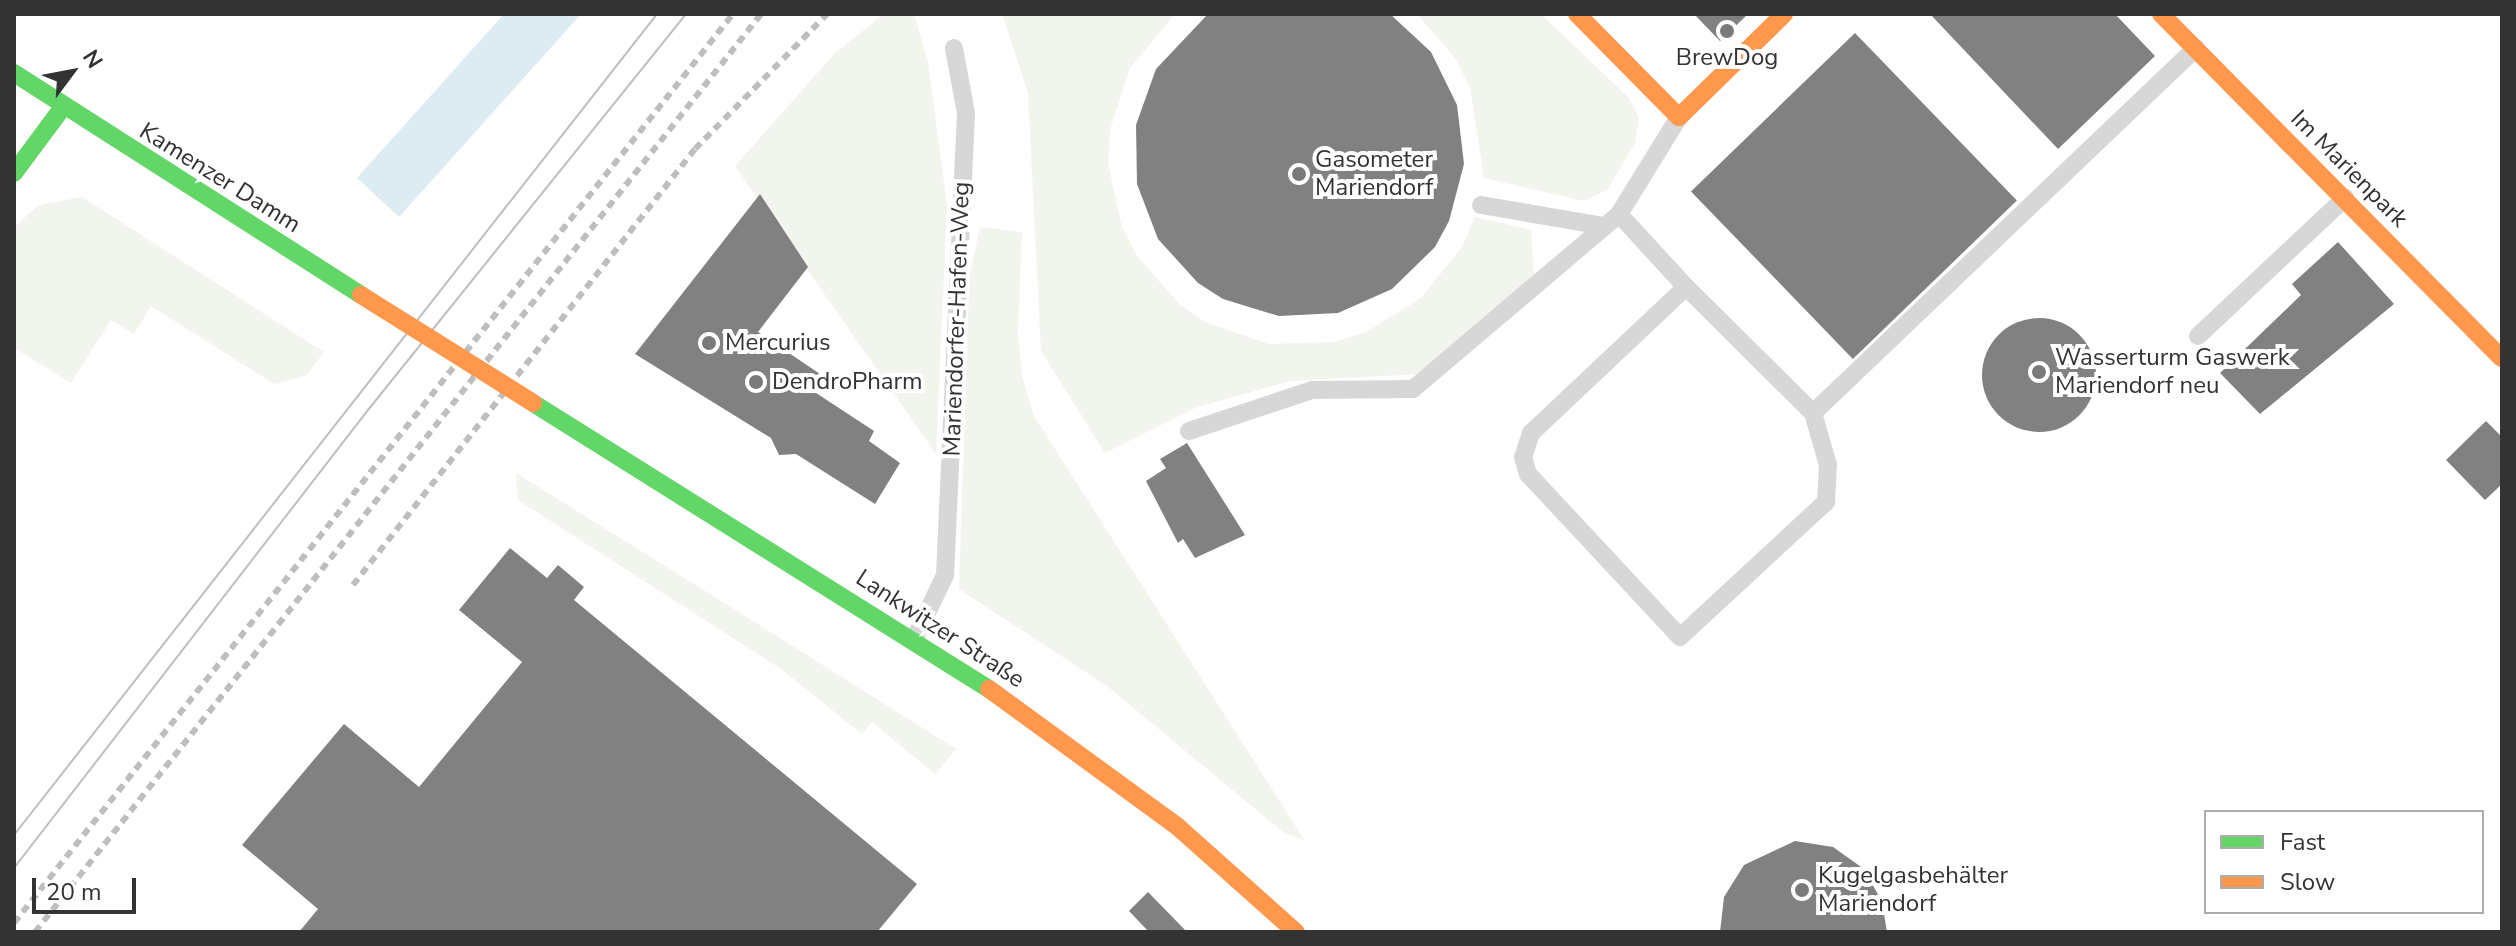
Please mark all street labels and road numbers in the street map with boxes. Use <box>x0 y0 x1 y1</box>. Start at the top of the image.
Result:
street label: Im Marienpark <box>2284 104 2414 234</box>
street label: Kamenzer Damm <box>134 117 306 239</box>
street label: Mariendorfer-Hafen-Weg <box>938 181 976 457</box>
street label: Lankwitzer Straße <box>850 564 1030 694</box>

